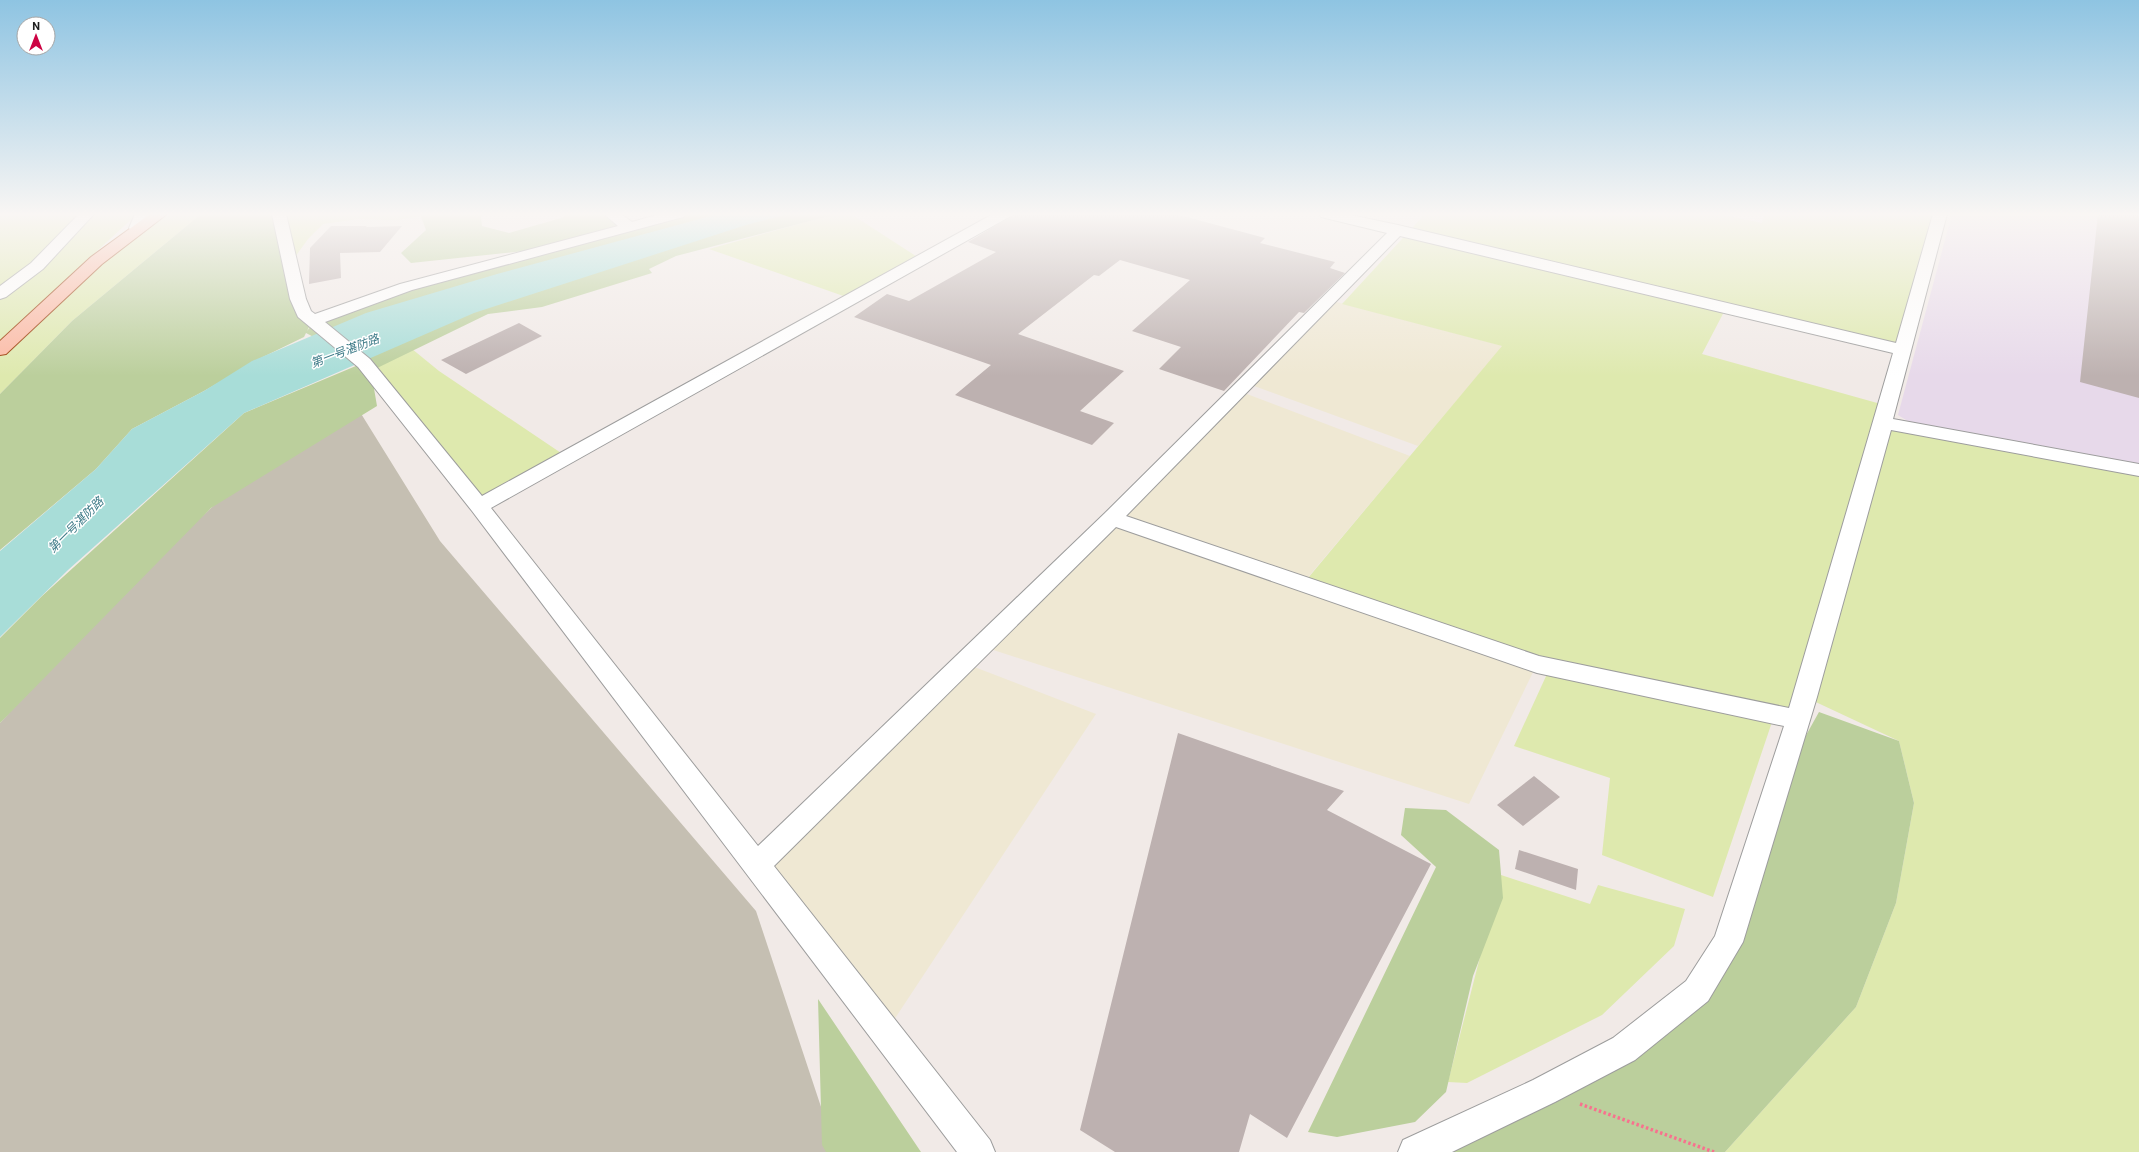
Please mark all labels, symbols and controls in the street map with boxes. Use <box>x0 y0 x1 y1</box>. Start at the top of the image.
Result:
north arrow <box>16 16 56 56</box>
text: N <box>32 20 40 33</box>
water label: 第一号湛防路 <box>309 331 382 370</box>
water label: 第一号湛防路 <box>46 494 107 555</box>

